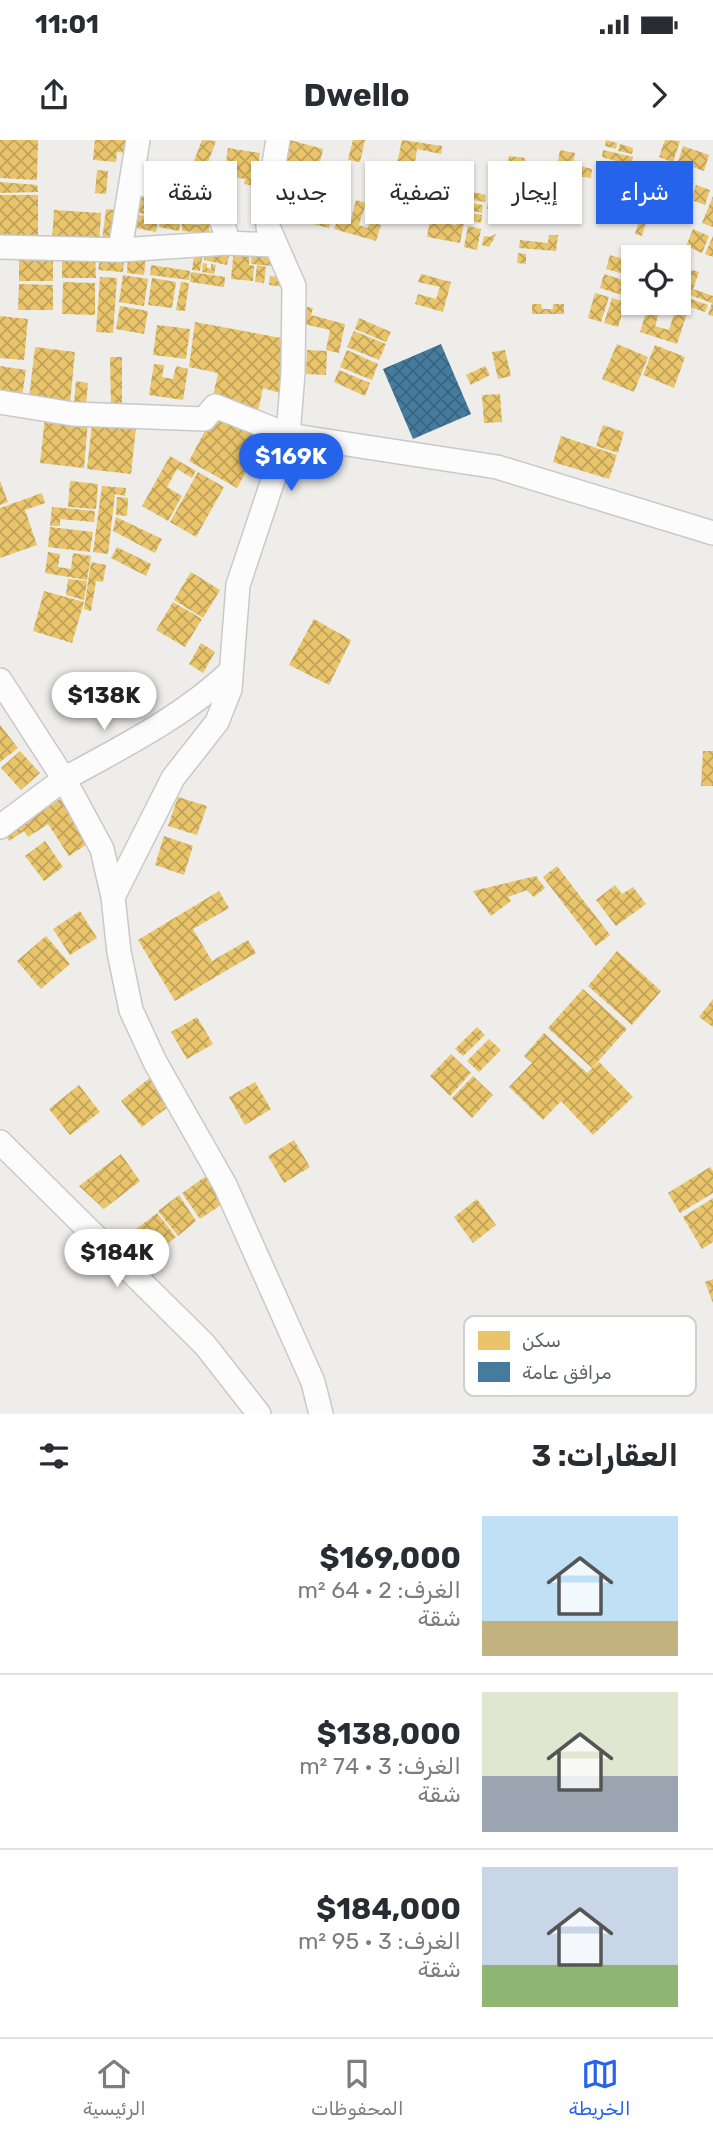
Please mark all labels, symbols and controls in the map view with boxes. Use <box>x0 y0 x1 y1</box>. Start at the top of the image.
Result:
text: 11:01 <box>35 9 99 40</box>
icon: share <box>35 76 73 114</box>
text: Dwello <box>303 76 410 114</box>
icon: forward <box>640 76 678 114</box>
chip: شقة <box>144 161 237 224</box>
chip: جديد <box>251 161 351 224</box>
chip: تصفية <box>365 161 474 224</box>
chip: إيجار <box>488 161 582 224</box>
chip: شراء <box>596 161 693 224</box>
map controls <box>621 245 691 315</box>
button: locate <box>621 245 691 315</box>
pin: $169K <box>242 434 340 493</box>
text: $169K <box>255 442 327 470</box>
pin: $138K <box>55 672 153 732</box>
text: $138K <box>68 681 140 709</box>
pin: $184K <box>68 1230 166 1289</box>
text: $184K <box>80 1238 154 1266</box>
legend <box>464 1316 696 1396</box>
text: سكن <box>522 1329 561 1352</box>
text: مرافق عامة <box>522 1361 611 1384</box>
icon: filters <box>35 1437 73 1475</box>
text: العقارات: 3 <box>532 1438 678 1474</box>
text: $169,000 <box>320 1540 461 1576</box>
icon: home <box>538 1544 622 1628</box>
text: الغرف: 2 · 64 m² <box>297 1576 461 1604</box>
text: شقة <box>417 1604 461 1632</box>
text: $138,000 <box>317 1716 461 1752</box>
icon: home <box>538 1720 622 1804</box>
text: الغرف: 3 · 74 m² <box>299 1752 461 1780</box>
text: شقة <box>417 1780 461 1808</box>
text: $184,000 <box>316 1891 461 1927</box>
icon: home <box>538 1895 622 1979</box>
text: الغرف: 3 · 95 m² <box>298 1927 461 1955</box>
text: شقة <box>417 1955 461 1983</box>
tab: الرئيسية <box>83 2055 146 2120</box>
tab: المحفوظات <box>311 2055 403 2120</box>
tab: الخريطة <box>569 2055 630 2120</box>

